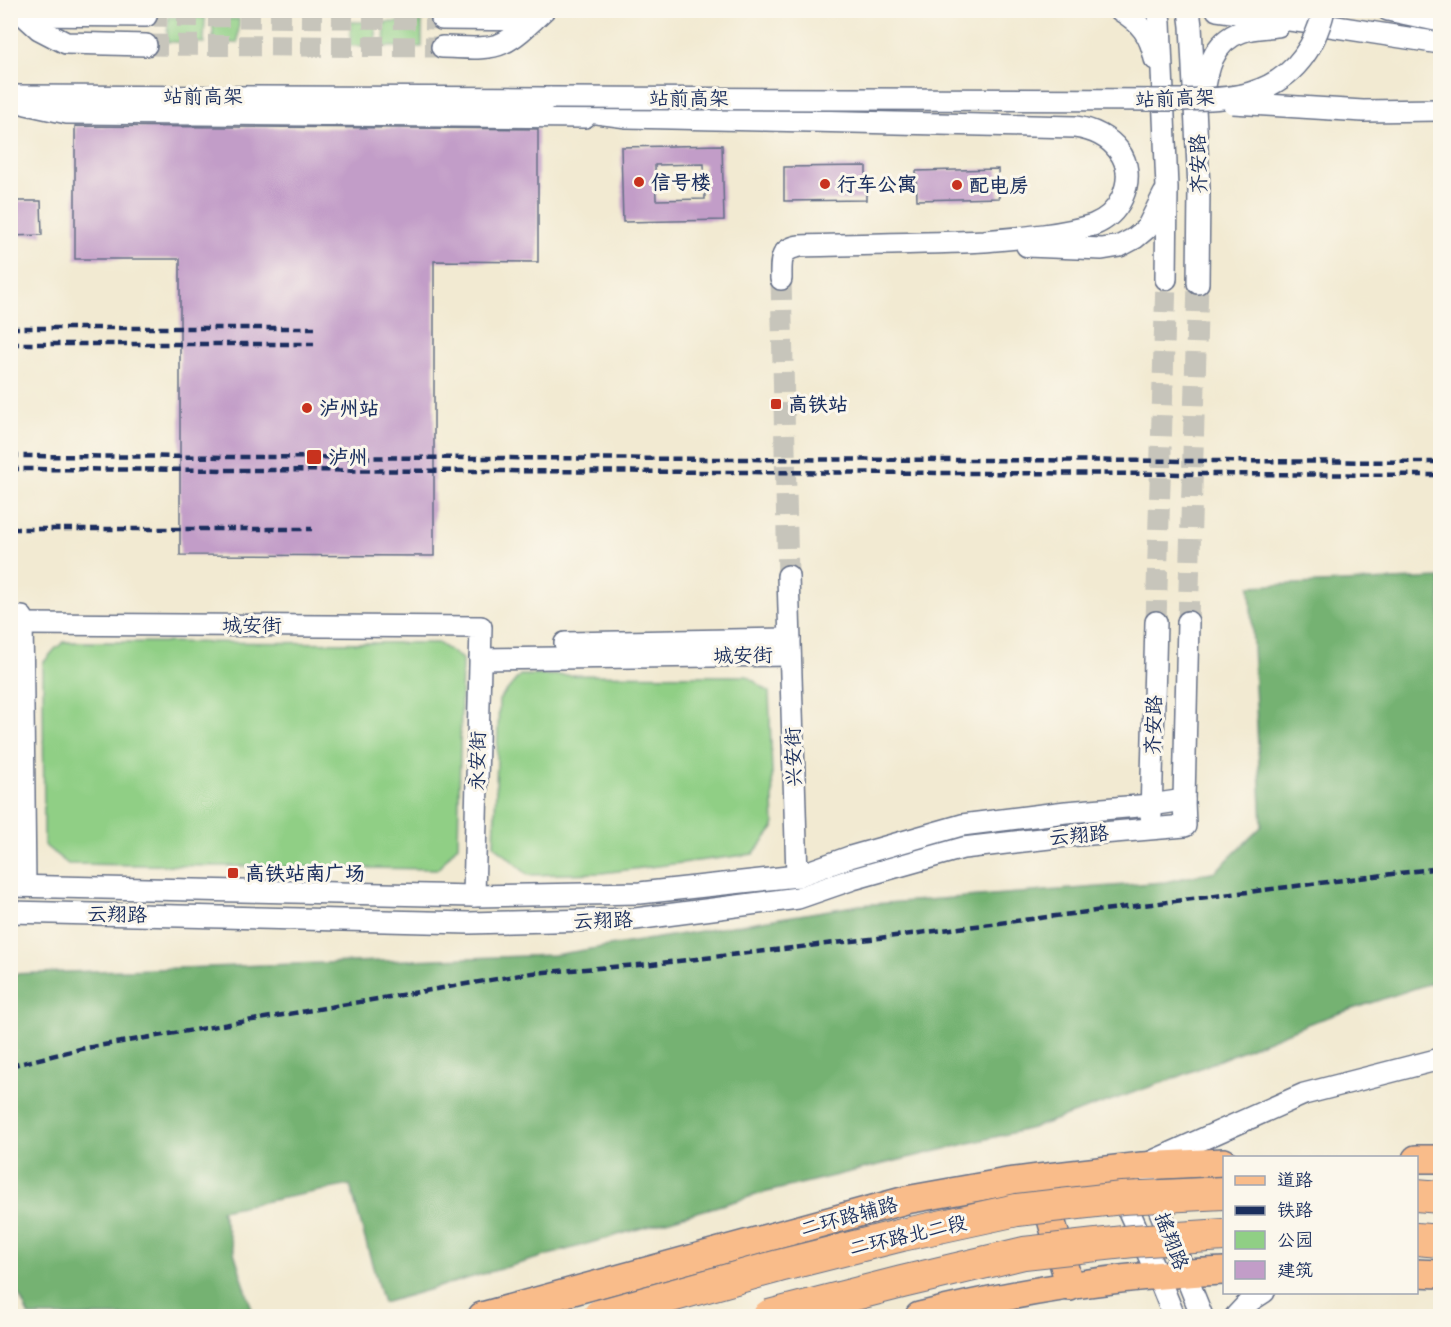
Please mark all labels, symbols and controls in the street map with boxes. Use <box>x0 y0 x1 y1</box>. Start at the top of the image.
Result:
street label: 站前高架 <box>163 83 243 111</box>
street label: 站前高架 <box>1135 84 1215 114</box>
street label: 站前高架 <box>649 85 729 113</box>
street label: 齐安路 <box>1184 132 1214 194</box>
place label: 信号楼 <box>651 169 711 197</box>
place label: 行车公寓 <box>837 171 917 199</box>
place label: 配电房 <box>969 172 1029 200</box>
marker: 信号楼 <box>632 175 646 189</box>
marker: 行车公寓 <box>818 177 832 191</box>
marker: 配电房 <box>950 178 964 192</box>
place label: 高铁站 <box>788 391 848 419</box>
place label: 泸州站 <box>319 395 379 423</box>
marker: 高铁站 <box>769 397 783 411</box>
marker: 泸州站 <box>300 401 314 415</box>
place label: 泸州 <box>328 444 368 472</box>
marker: 泸州 <box>305 448 323 466</box>
street label: 城安街 <box>222 612 282 640</box>
street label: 城安街 <box>713 641 773 671</box>
street label: 齐安路 <box>1139 694 1169 756</box>
street label: 兴安街 <box>779 726 809 787</box>
street label: 永安街 <box>463 731 493 791</box>
street label: 云翔路 <box>1048 819 1111 853</box>
place label: 高铁站南广场 <box>245 860 365 888</box>
marker: 高铁站南广场 <box>226 866 240 880</box>
street label: 云翔路 <box>87 900 148 930</box>
street label: 云翔路 <box>573 906 635 936</box>
legend <box>1223 1156 1418 1294</box>
text: 道路 <box>1277 1168 1313 1193</box>
street label: 二环路辅路 <box>797 1190 902 1243</box>
text: 铁路 <box>1277 1198 1313 1223</box>
street label: 摇翔路 <box>1147 1208 1195 1275</box>
street label: 二环路北二段 <box>847 1209 970 1263</box>
text: 公园 <box>1277 1228 1313 1253</box>
text: 建筑 <box>1277 1258 1313 1283</box>

